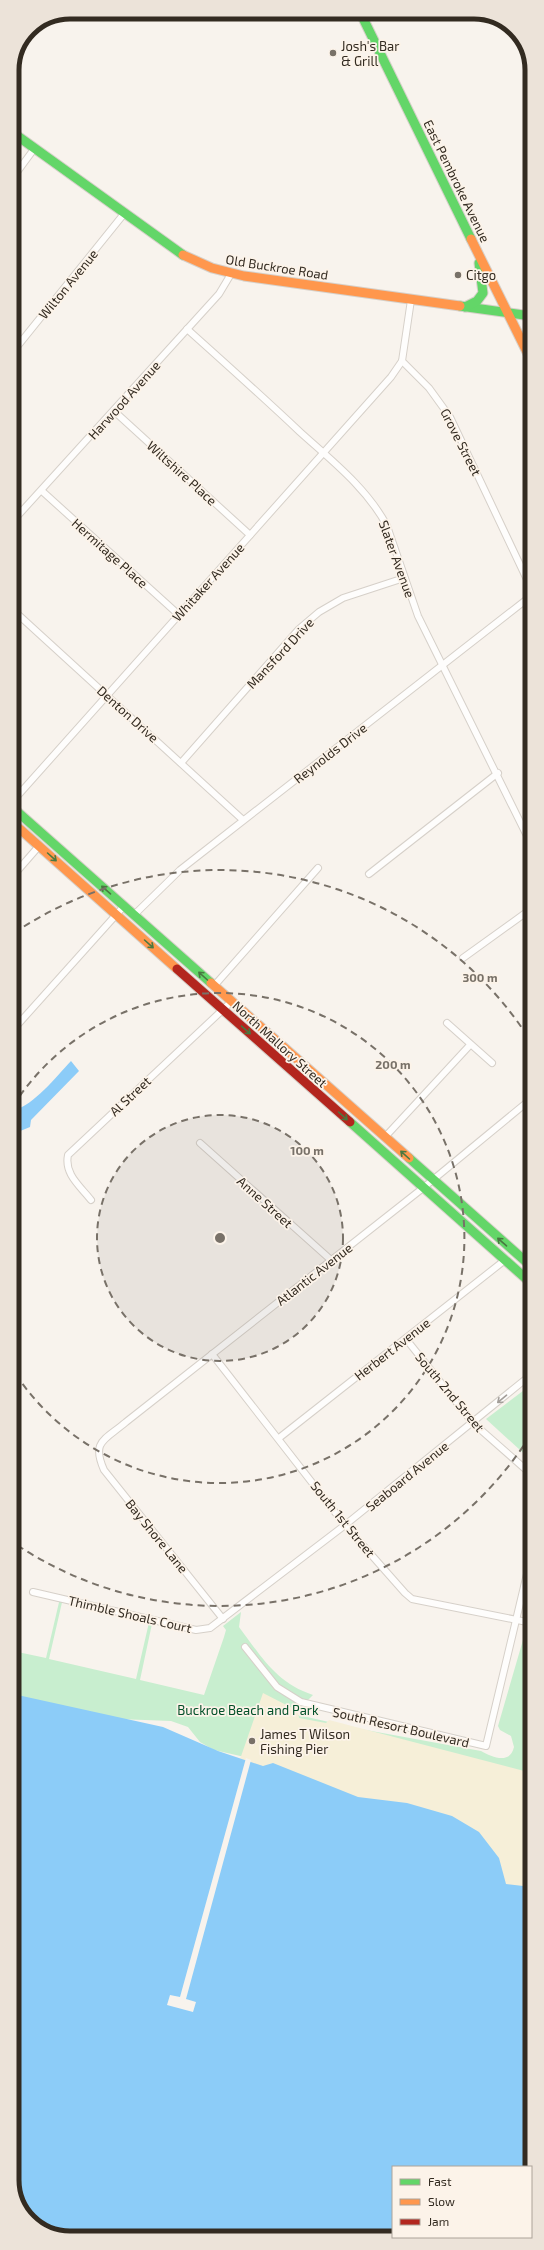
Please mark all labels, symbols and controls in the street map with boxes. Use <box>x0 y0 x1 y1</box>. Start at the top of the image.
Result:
place label: Josh's Bar & Grill <box>341 38 399 69</box>
marker: Josh's Bar & Grill <box>328 48 338 58</box>
street label: East Pembroke Avenue <box>420 117 494 245</box>
street label: Wilton Avenue <box>35 246 101 322</box>
street label: Old Buckroe Road <box>225 251 329 283</box>
place label: Citgo <box>466 267 496 283</box>
marker: Citgo <box>453 270 463 280</box>
street label: Harwood Avenue <box>85 357 163 443</box>
street label: Grove Street <box>437 406 485 478</box>
street label: Wiltshire Place <box>144 437 220 509</box>
street label: Hermitage Place <box>69 515 151 591</box>
street label: Slater Avenue <box>376 518 418 600</box>
street label: Whitaker Avenue <box>169 540 247 624</box>
street label: Mansford Drive <box>243 614 317 692</box>
street label: Denton Drive <box>94 682 162 746</box>
street label: Reynolds Drive <box>290 719 370 787</box>
one-way arrow <box>47 853 57 862</box>
one-way arrow <box>101 886 111 895</box>
one-way arrow <box>144 939 154 948</box>
text: 300 m <box>462 970 498 984</box>
one-way arrow <box>198 972 208 981</box>
street label: North Mallory Street <box>229 997 331 1091</box>
one-way arrow <box>241 1026 251 1035</box>
text: 200 m <box>375 1057 411 1071</box>
street label: Al Street <box>106 1073 154 1119</box>
one-way arrow <box>338 1112 349 1121</box>
text: 100 m <box>290 1143 324 1157</box>
one-way arrow <box>400 1150 410 1160</box>
street label: Anne Street <box>234 1173 296 1231</box>
centre of rings <box>213 1231 227 1245</box>
one-way arrow <box>497 1237 508 1246</box>
street label: Atlantic Avenue <box>273 1239 355 1309</box>
street label: Herbert Avenue <box>351 1314 433 1383</box>
street label: South 2nd Street <box>412 1349 488 1435</box>
one-way arrow <box>497 1394 508 1403</box>
street label: Seaboard Avenue <box>362 1438 452 1514</box>
street label: South 1st Street <box>307 1478 379 1560</box>
street label: Bay Shore Lane <box>122 1496 192 1576</box>
street label: Thimble Shoals Court <box>67 1592 193 1636</box>
park label: Buckroe Beach and Park <box>177 1702 319 1718</box>
street label: South Resort Boulevard <box>331 1703 471 1751</box>
place label: James T Wilson Fishing Pier <box>260 1726 350 1757</box>
marker: James T Wilson Fishing Pier <box>247 1736 257 1746</box>
legend <box>392 2166 532 2238</box>
text: Fast <box>428 2174 452 2188</box>
text: Slow <box>428 2194 455 2208</box>
text: Jam <box>428 2214 449 2228</box>

